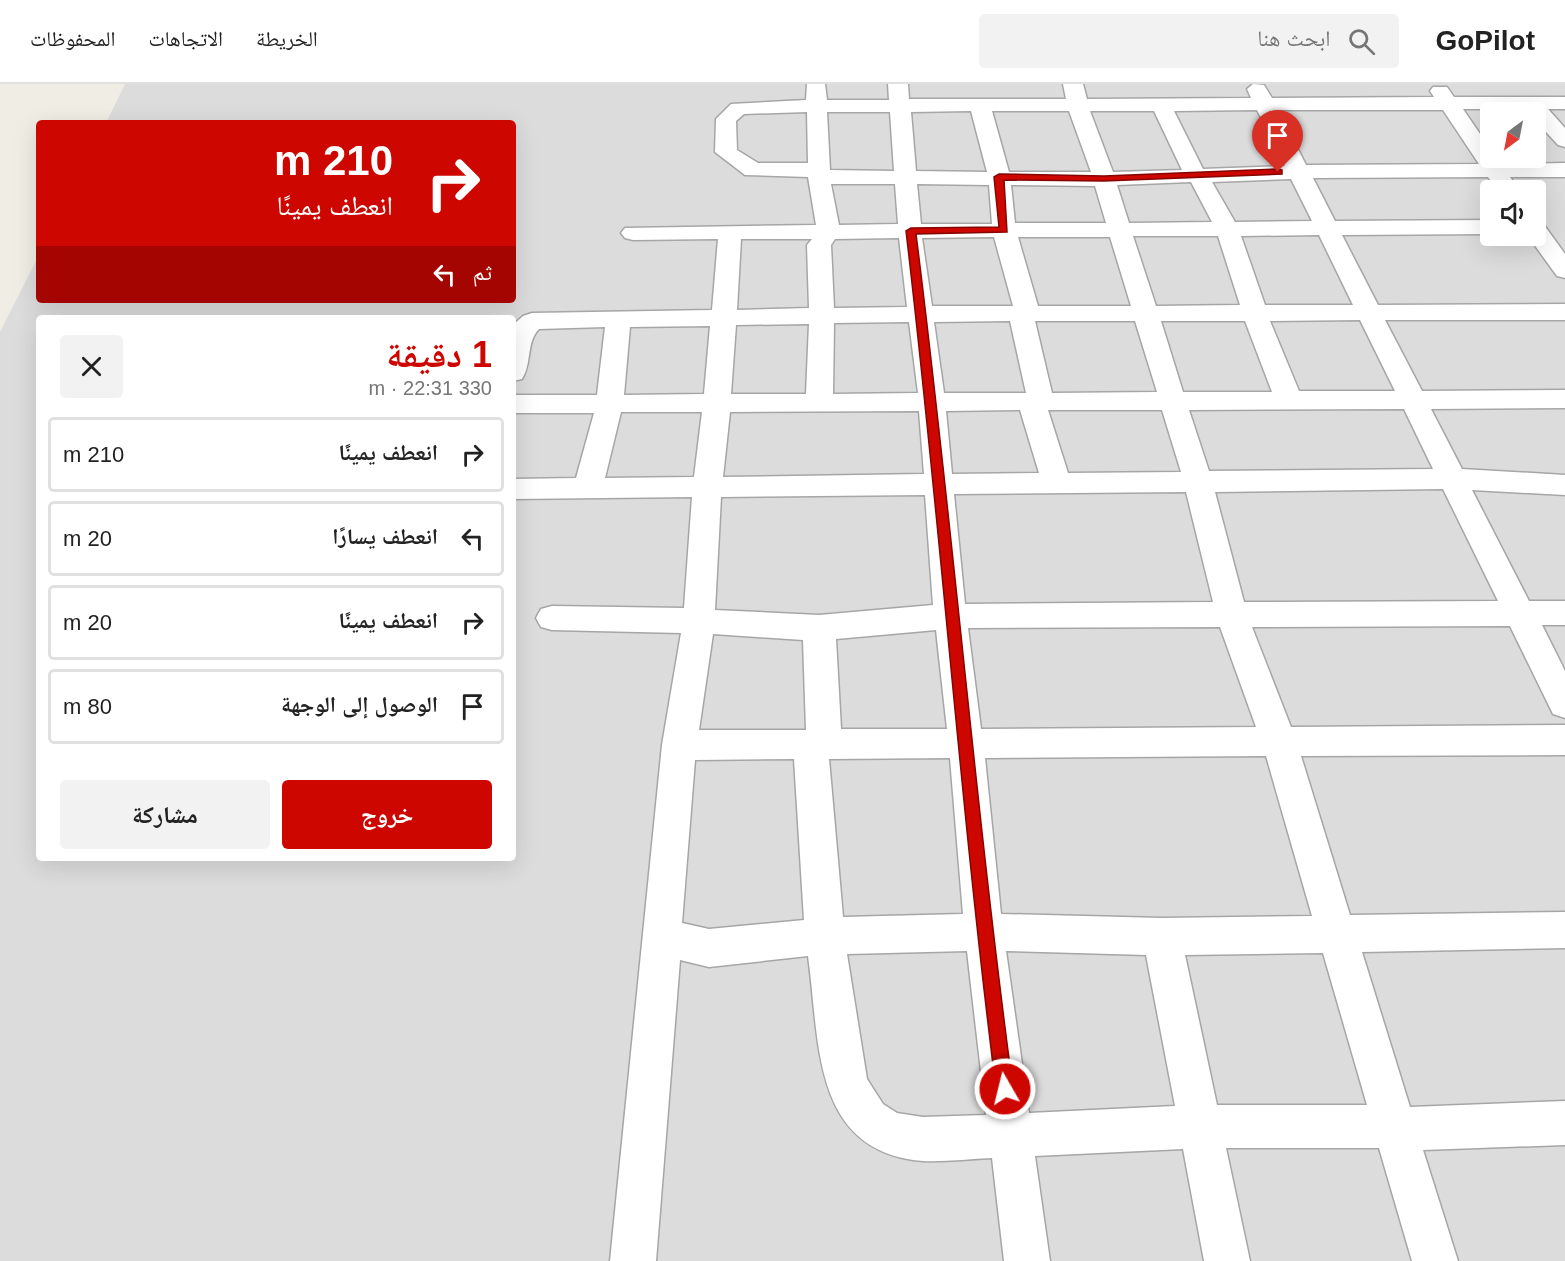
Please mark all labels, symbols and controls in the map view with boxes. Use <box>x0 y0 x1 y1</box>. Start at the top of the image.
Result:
search box <box>979 14 1399 68</box>
icon: search <box>1345 25 1378 58</box>
text: GoPilot <box>1435 25 1535 56</box>
text: ابحث هنا <box>1257 26 1330 51</box>
text: المحفوظات <box>30 27 115 50</box>
text: الاتجاهات <box>148 27 223 50</box>
text: الخريطة <box>256 27 318 50</box>
north arrow <box>1480 102 1546 168</box>
map controls <box>1480 102 1546 246</box>
pin <box>1252 110 1303 172</box>
icon: arrive <box>1261 119 1294 152</box>
text: 210 m <box>274 137 393 184</box>
icon: right <box>414 144 492 222</box>
button: sound <box>1480 180 1546 246</box>
text: انعطف يمينًا <box>277 191 393 221</box>
icon: left <box>428 258 461 291</box>
text: ثم <box>473 260 492 285</box>
text: 1 دقيقة <box>386 334 492 375</box>
button: close <box>60 335 123 398</box>
text: 330 m · 22:31 <box>369 377 492 399</box>
icon: right <box>456 438 489 471</box>
text: انعطف يمينًا <box>339 440 438 465</box>
text: 210 m <box>63 442 124 467</box>
icon: left <box>456 522 489 555</box>
text: انعطف يسارًا <box>332 524 438 549</box>
text: 20 m <box>63 526 112 551</box>
icon: right <box>456 606 489 639</box>
text: انعطف يمينًا <box>339 608 438 633</box>
text: 20 m <box>63 610 112 635</box>
icon: arrive <box>456 690 489 723</box>
text: الوصول إلى الوجهة <box>281 692 438 717</box>
text: 80 m <box>63 694 112 719</box>
button: مشاركة <box>60 780 270 849</box>
button: خروج <box>282 780 492 849</box>
position arrow <box>973 1057 1037 1121</box>

